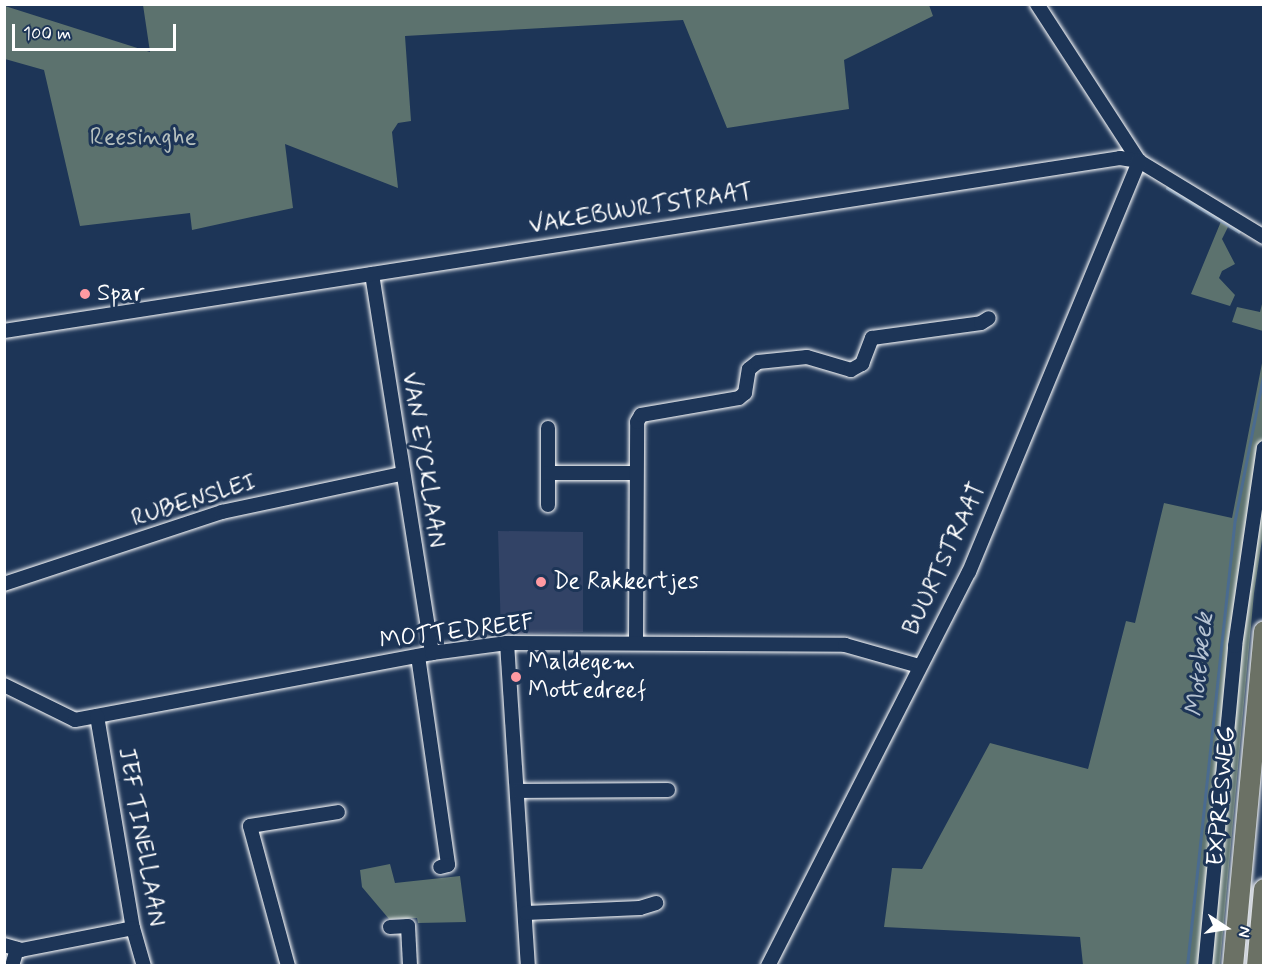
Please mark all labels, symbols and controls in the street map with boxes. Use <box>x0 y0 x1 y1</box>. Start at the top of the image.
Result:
scale bar <box>15 12 178 50</box>
text: 100 m <box>23 22 71 46</box>
park label: Reesinghe <box>90 124 196 152</box>
street label: VAKEBUURTSTRAAT <box>527 177 755 241</box>
place label: Spar <box>97 280 144 308</box>
marker: Spar <box>78 287 92 301</box>
street label: VAN EYCKLAAN <box>395 372 451 548</box>
street label: RUBENSLEI <box>128 468 260 534</box>
street label: BUURTSTRAAT <box>897 478 993 640</box>
place label: De Rakkertjes <box>553 568 697 596</box>
marker: De Rakkertjes <box>534 575 548 589</box>
street label: MOTTEDREEF <box>378 608 536 656</box>
water label: Motebeek <box>1180 611 1222 719</box>
place label: Maldegem Mottedreef <box>528 649 646 705</box>
marker: Maldegem Mottedreef <box>509 670 523 684</box>
street label: EXPRESWEG <box>1202 725 1242 867</box>
street label: JEF TINELLAAN <box>111 744 171 930</box>
north arrow <box>1196 898 1256 958</box>
text: N <box>1233 924 1255 939</box>

